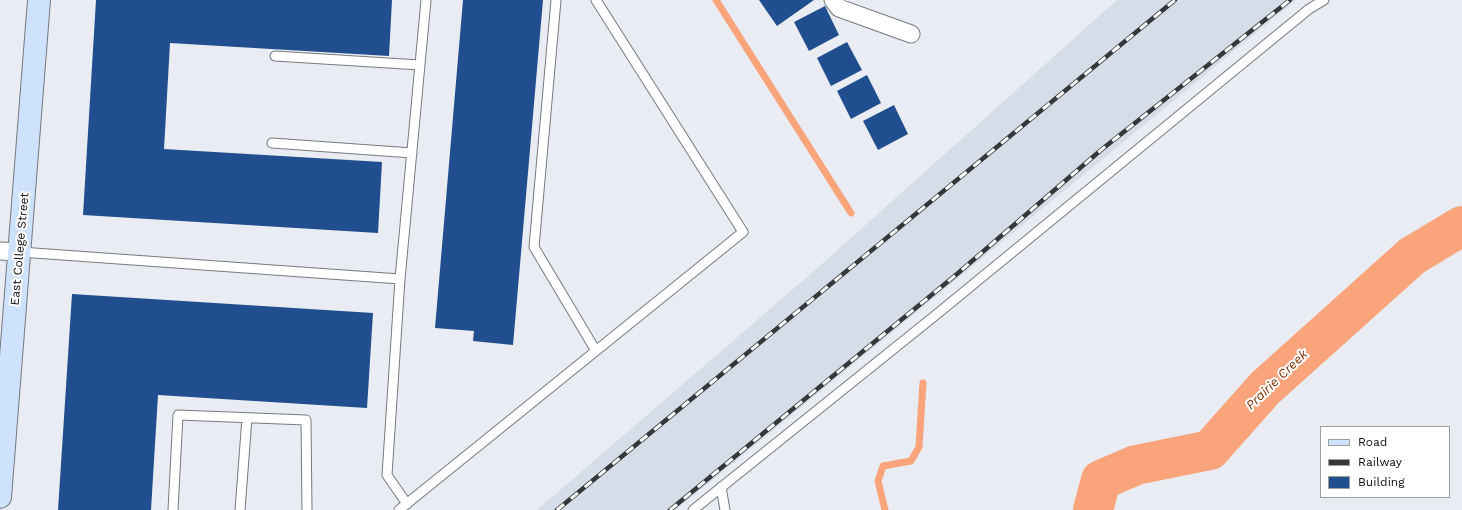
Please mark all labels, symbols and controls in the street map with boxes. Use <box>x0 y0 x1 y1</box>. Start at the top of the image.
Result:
street label: East College Street <box>8 192 32 306</box>
water label: Prairie Creek <box>1243 347 1311 413</box>
legend <box>1320 426 1450 498</box>
text: Road <box>1358 435 1387 449</box>
text: Railway <box>1358 455 1402 469</box>
text: Building <box>1358 475 1405 489</box>

